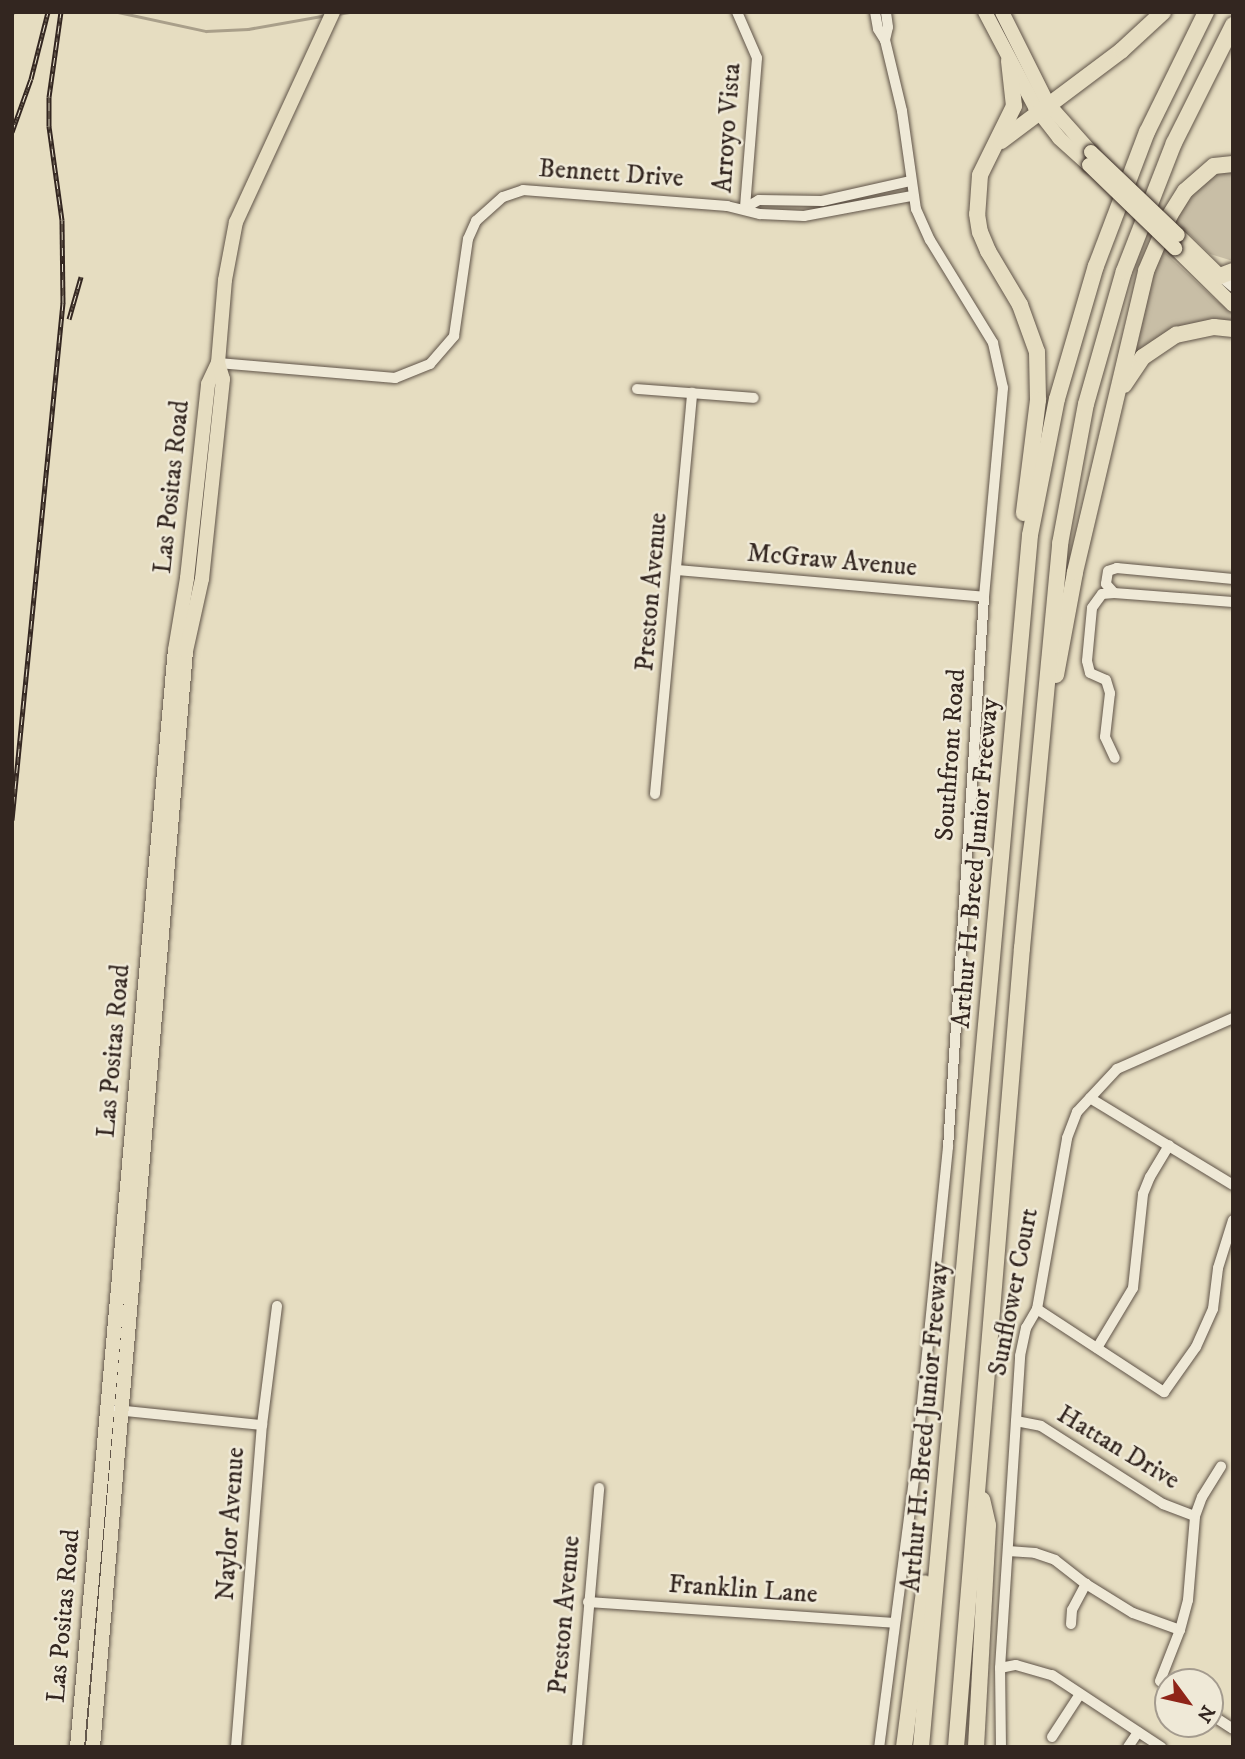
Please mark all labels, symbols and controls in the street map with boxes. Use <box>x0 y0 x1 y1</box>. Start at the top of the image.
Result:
street label: Arroyo Vista <box>708 62 748 194</box>
street label: Bennett Drive <box>537 153 685 195</box>
street label: Las Positas Road <box>147 399 197 575</box>
street label: Preston Avenue <box>630 511 674 673</box>
street label: McGraw Avenue <box>746 538 918 584</box>
street label: Southfront Road <box>929 668 973 842</box>
street label: Arthur H. Breed Junior Freeway <box>946 696 1006 1030</box>
street label: Las Positas Road <box>91 963 137 1139</box>
street label: Sunflower Court <box>982 1205 1046 1379</box>
street label: Arthur H. Breed Junior Freeway <box>896 1260 956 1594</box>
street label: Hattan Drive <box>1051 1399 1185 1497</box>
street label: Naylor Avenue <box>210 1446 252 1602</box>
street label: Las Positas Road <box>41 1528 87 1704</box>
street label: Preston Avenue <box>543 1534 587 1696</box>
street label: Franklin Lane <box>667 1569 819 1611</box>
north arrow <box>1154 1668 1224 1738</box>
text: N <box>1191 1701 1219 1726</box>

